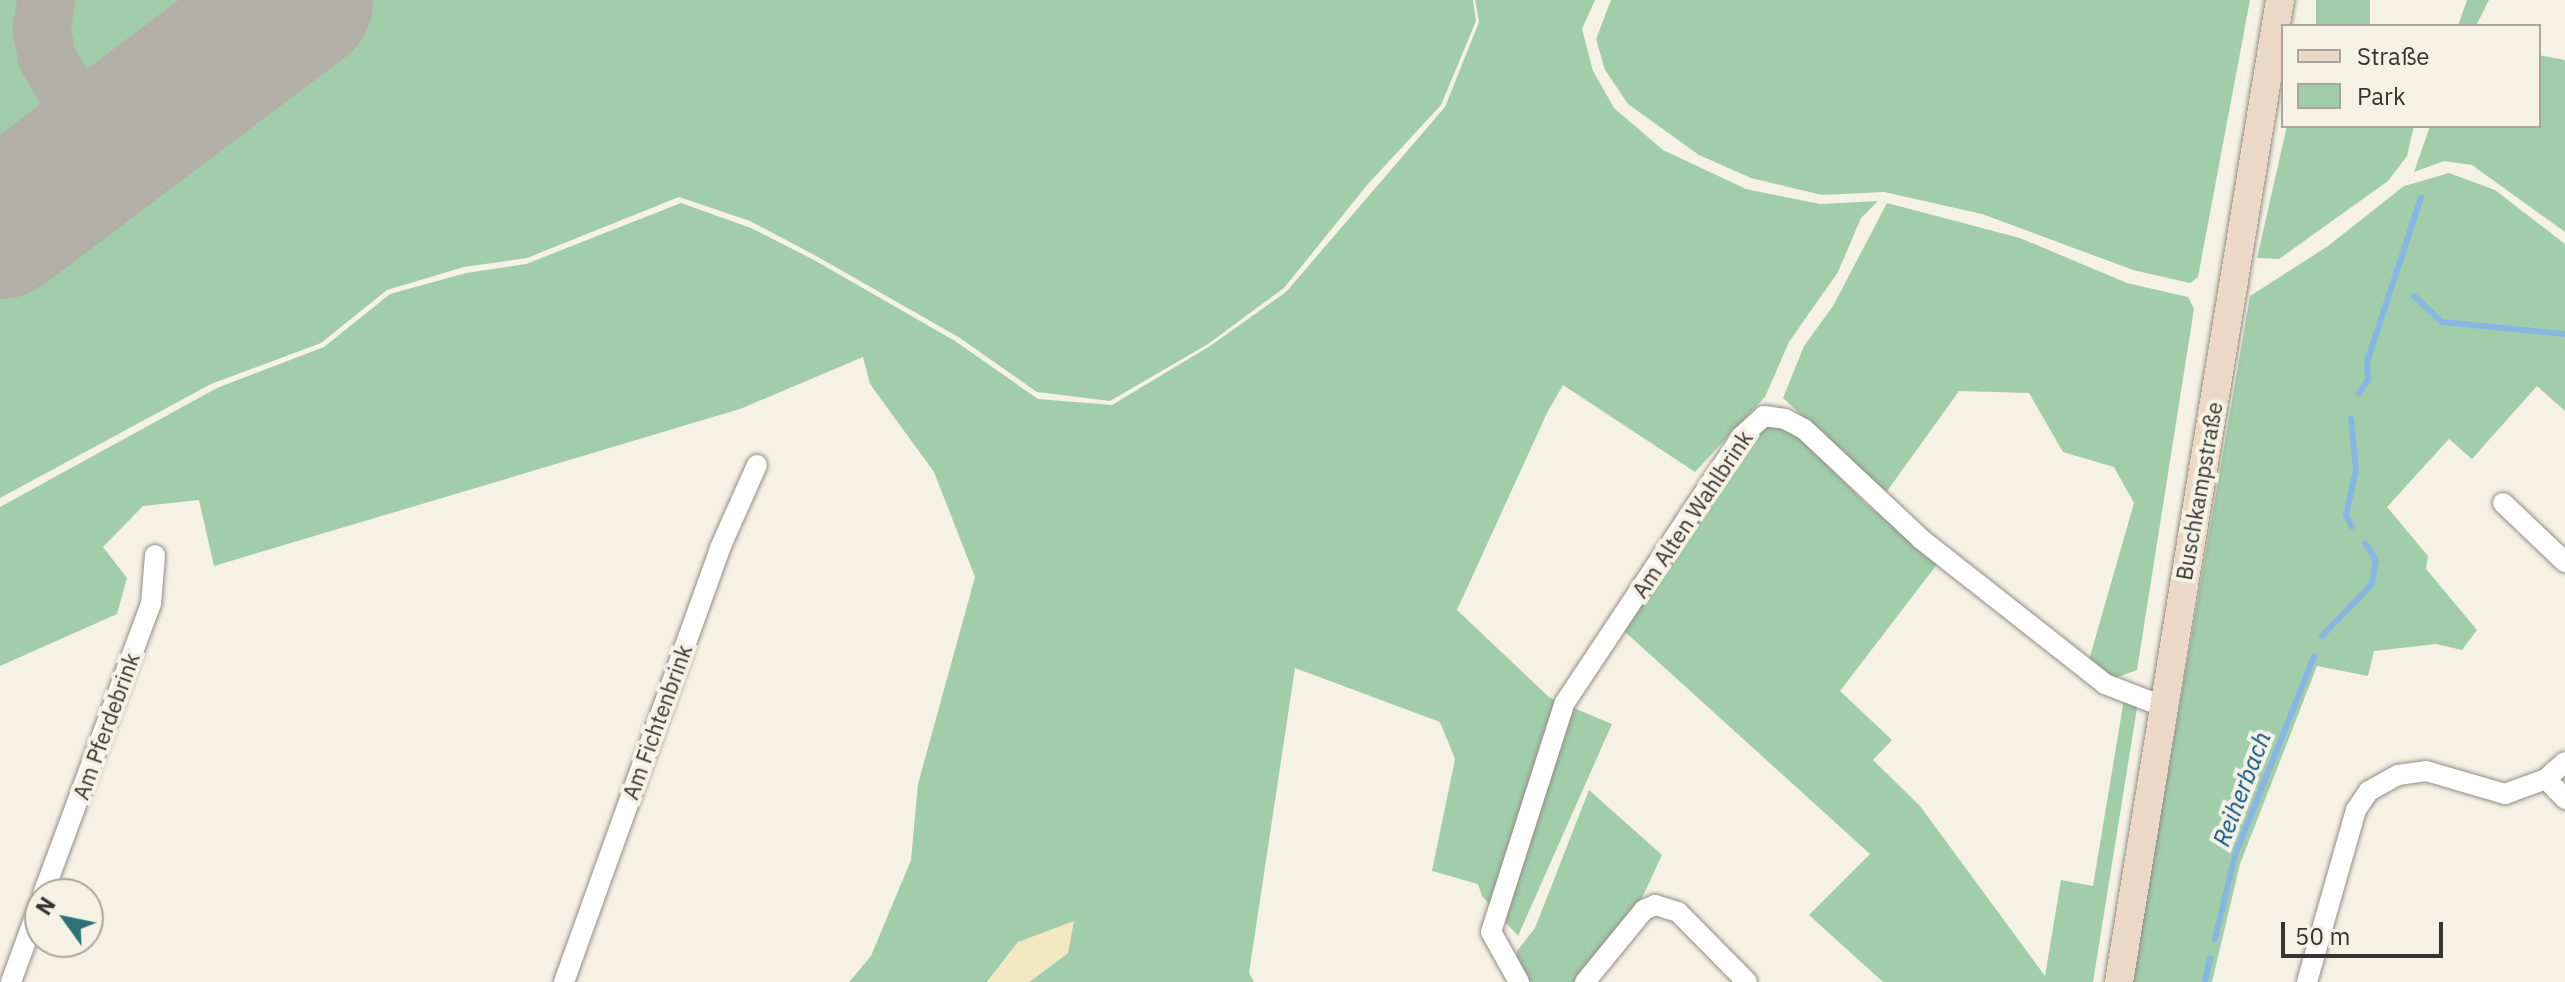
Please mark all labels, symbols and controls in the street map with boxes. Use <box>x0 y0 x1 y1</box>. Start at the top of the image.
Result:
legend <box>2281 24 2541 128</box>
text: Straße <box>2357 40 2429 72</box>
text: Park <box>2357 80 2406 112</box>
street label: Buschkampstraße <box>2170 400 2228 582</box>
street label: Am Alten Wahlbrink <box>1626 425 1758 603</box>
street label: Am Fichtenbrink <box>617 641 697 803</box>
street label: Am Pferdebrink <box>67 649 145 803</box>
water label: Reiherbach <box>2207 728 2277 850</box>
north arrow <box>24 878 104 958</box>
text: N <box>29 891 62 920</box>
scale bar <box>2285 906 2447 956</box>
text: 50 m <box>2295 920 2350 952</box>

